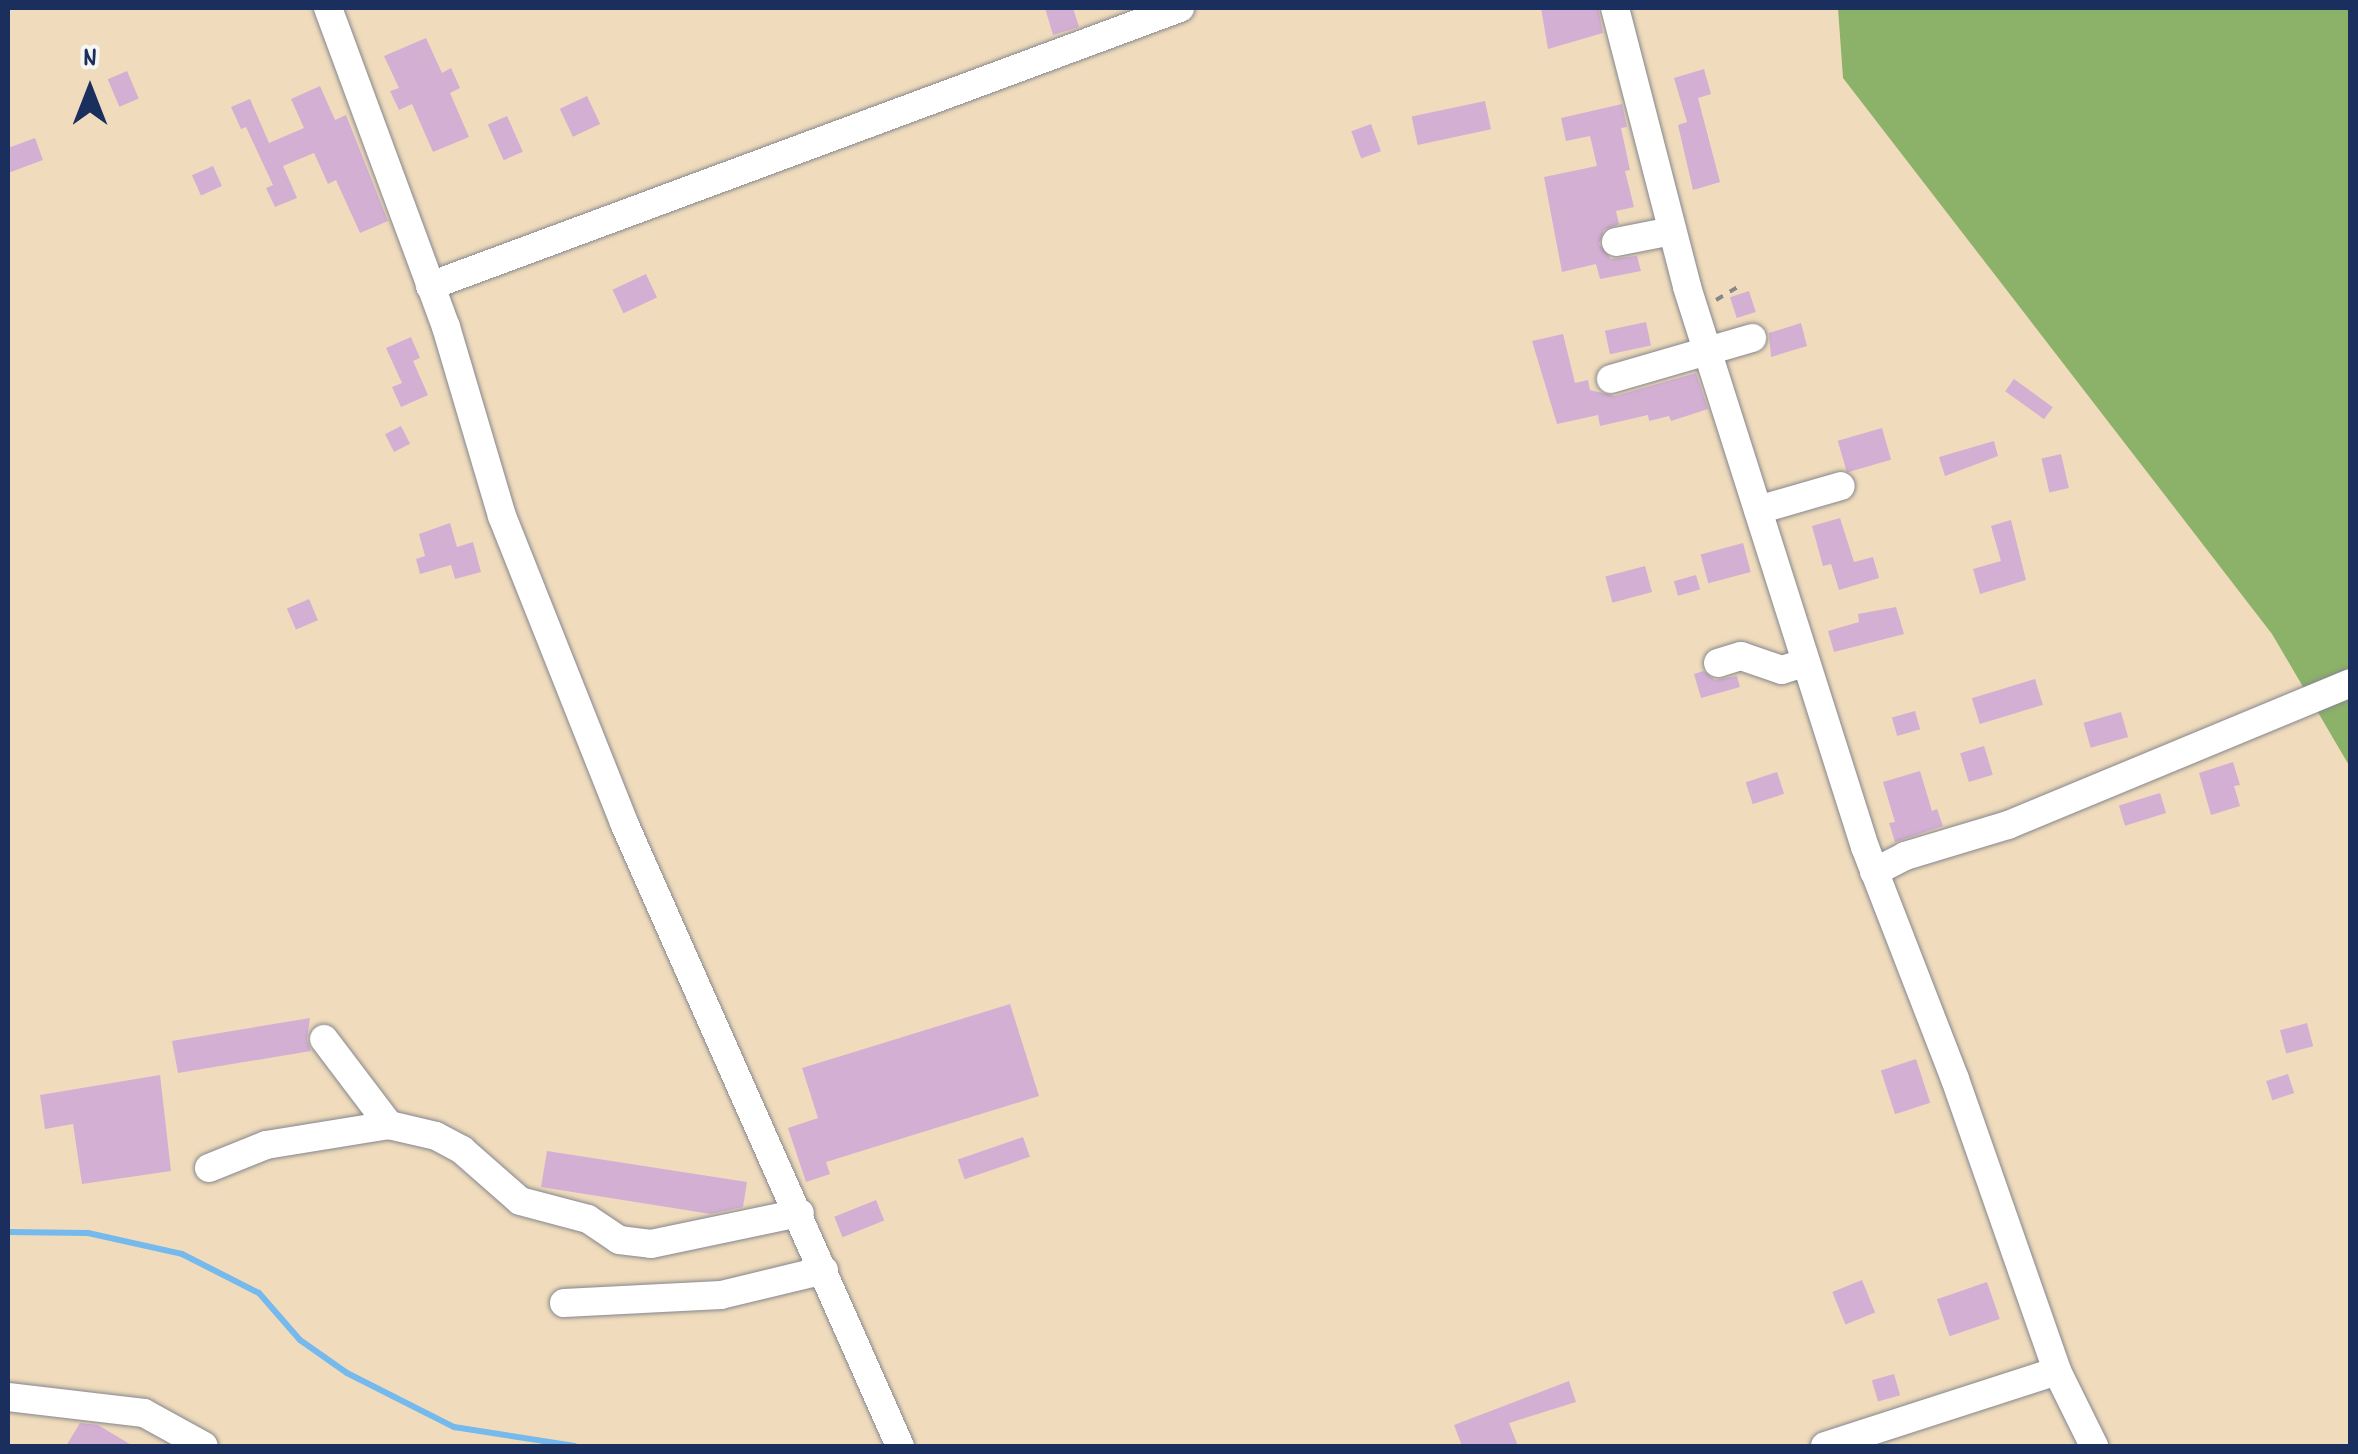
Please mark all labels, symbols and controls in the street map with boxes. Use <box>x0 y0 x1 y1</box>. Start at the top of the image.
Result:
north arrow <box>40 40 140 140</box>
text: N <box>83 40 97 80</box>

